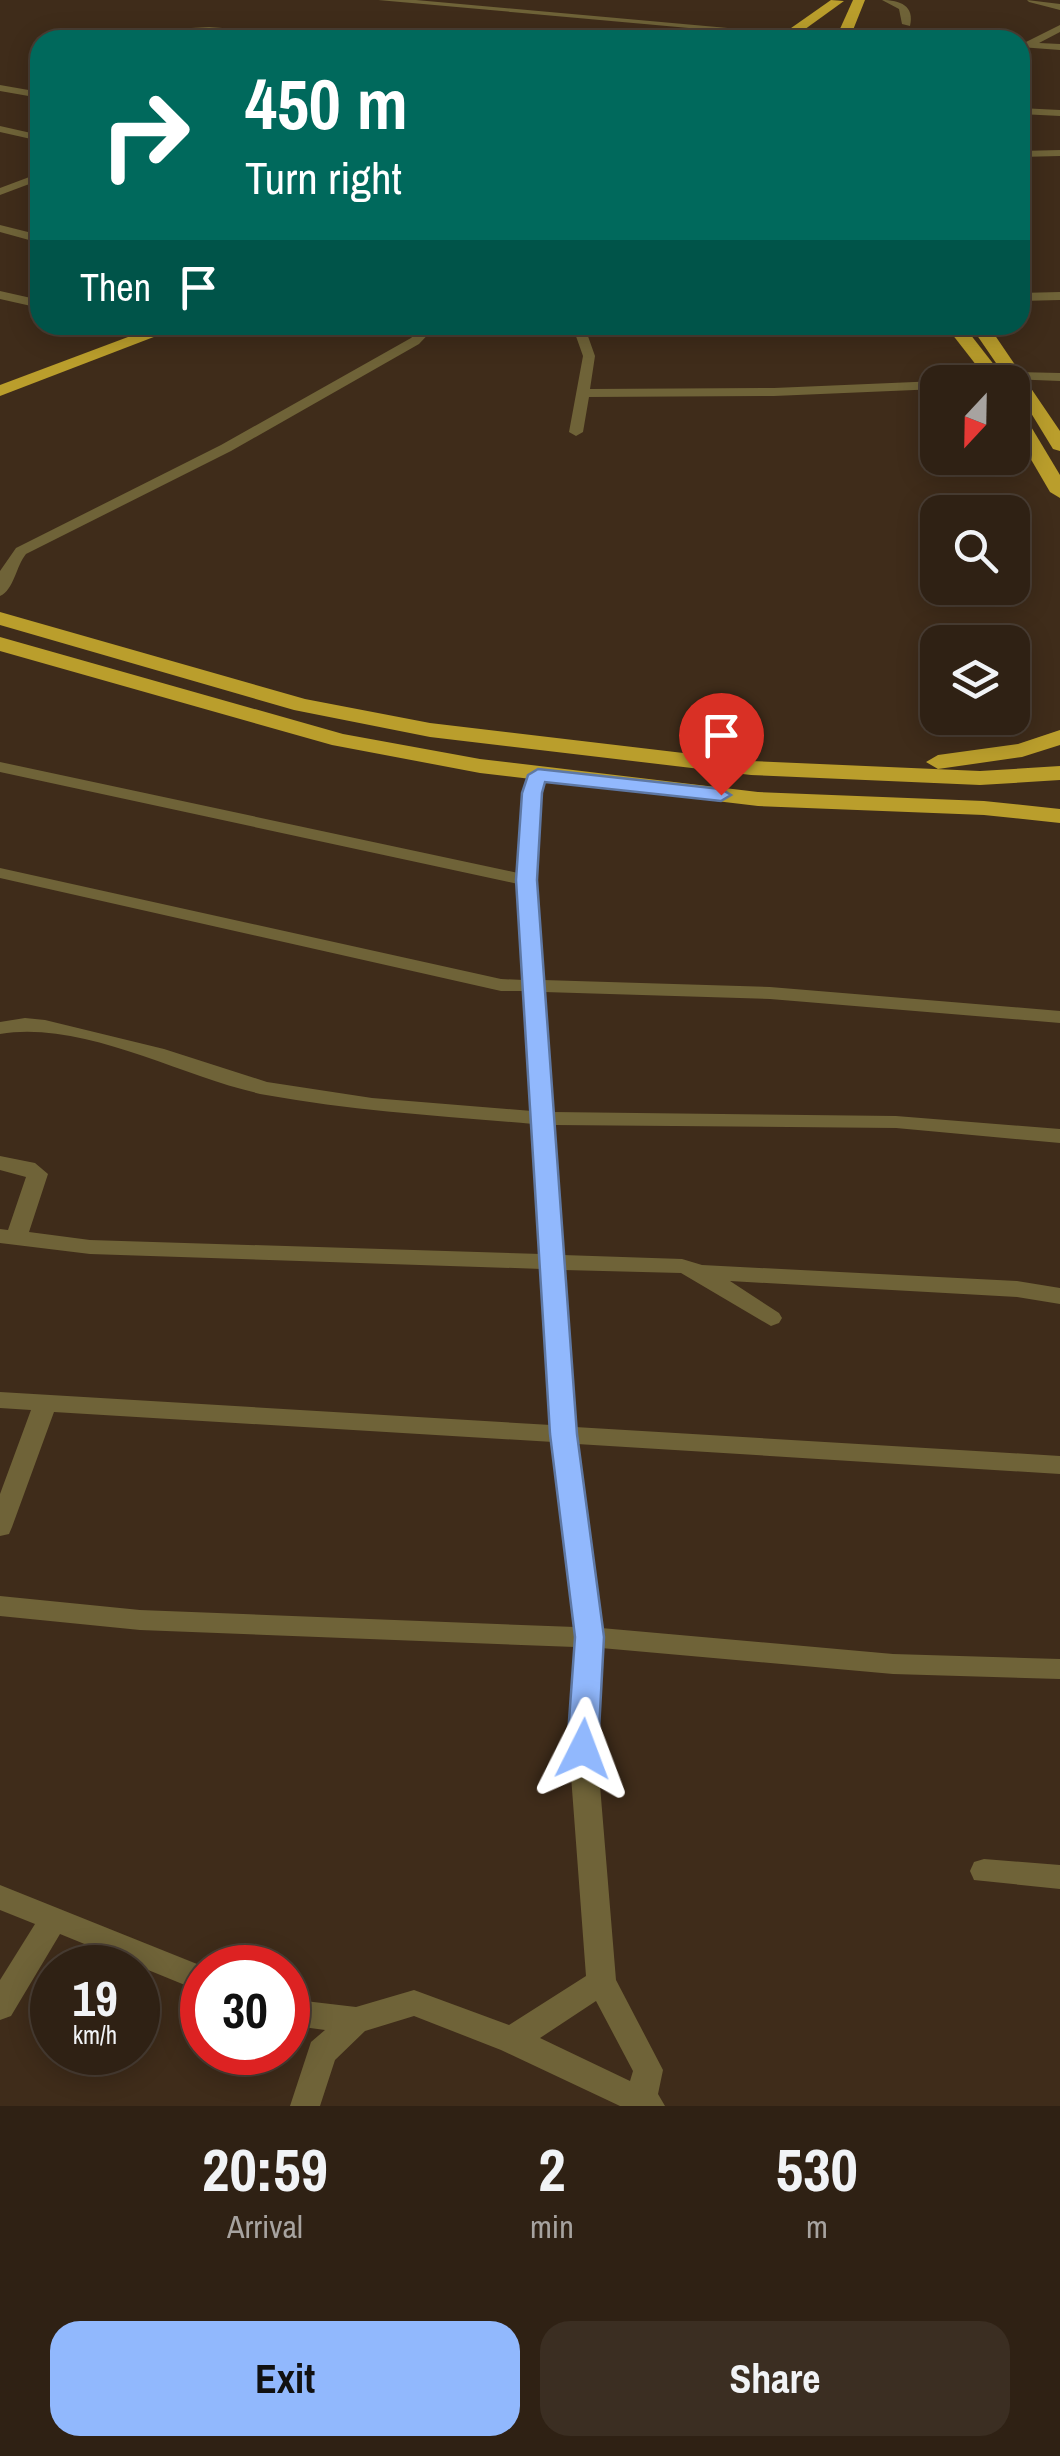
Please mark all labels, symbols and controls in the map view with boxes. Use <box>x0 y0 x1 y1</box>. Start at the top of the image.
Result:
text: 450 m <box>245 57 408 151</box>
icon: right <box>80 70 210 200</box>
text: Turn right <box>245 147 402 208</box>
icon: arrive <box>171 260 226 315</box>
text: Then <box>80 262 151 313</box>
north arrow <box>920 365 1030 475</box>
map controls <box>920 365 1030 735</box>
button: search <box>920 495 1030 605</box>
button: layers <box>920 625 1030 735</box>
pin <box>679 693 764 796</box>
icon: arrive <box>694 708 749 763</box>
position arrow <box>531 1697 635 1801</box>
speed limit sign: 30 <box>180 1945 310 2075</box>
text: 19 <box>72 1964 118 2032</box>
text: km/h <box>73 2018 117 2052</box>
text: 20:59 <box>202 2129 328 2210</box>
text: 2 <box>538 2129 566 2210</box>
text: 530 <box>776 2129 858 2210</box>
text: Arrival <box>227 2205 303 2248</box>
text: min <box>530 2205 574 2248</box>
text: m <box>806 2205 828 2248</box>
button: Exit <box>50 2321 520 2436</box>
button: Share <box>540 2321 1010 2436</box>

